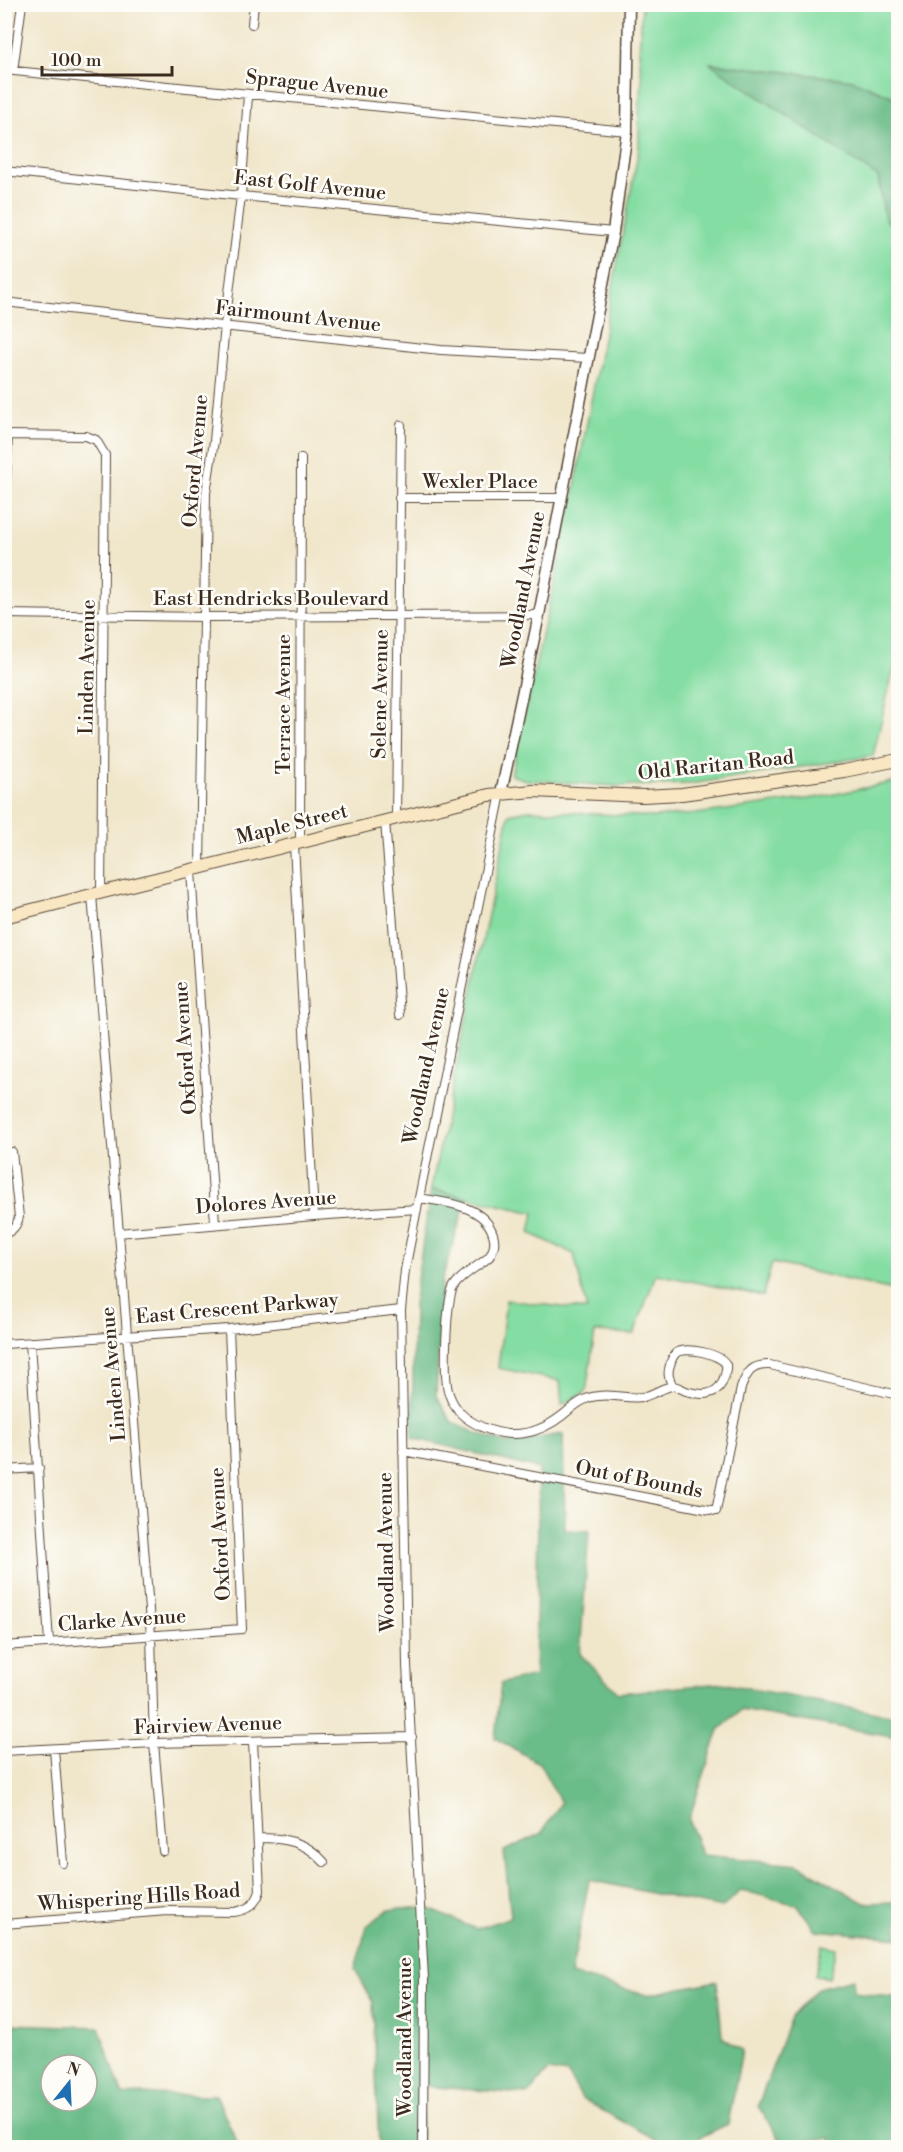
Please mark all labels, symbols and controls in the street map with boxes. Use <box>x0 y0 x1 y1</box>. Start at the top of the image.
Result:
scale bar <box>42 39 172 77</box>
text: 100 m <box>51 49 102 72</box>
street label: Sprague Avenue <box>244 65 390 105</box>
street label: East Golf Avenue <box>232 166 388 206</box>
street label: Fairmount Avenue <box>214 296 382 338</box>
street label: Oxford Avenue <box>178 393 214 529</box>
street label: Wexler Place <box>421 470 538 495</box>
street label: Woodland Avenue <box>496 509 552 672</box>
street label: East Hendricks Boulevard <box>153 587 390 612</box>
street label: Linden Avenue <box>74 599 102 735</box>
street label: Selene Avenue <box>367 629 395 759</box>
street label: Terrace Avenue <box>272 634 297 774</box>
street label: Old Raritan Road <box>637 745 796 787</box>
street label: Maple Street <box>234 799 350 851</box>
street label: Oxford Avenue <box>169 980 203 1116</box>
street label: Woodland Avenue <box>398 985 456 1148</box>
street label: Dolores Avenue <box>195 1186 337 1220</box>
street label: East Crescent Parkway <box>134 1288 340 1330</box>
street label: Linden Avenue <box>96 1306 132 1442</box>
street label: Out of Bounds <box>573 1455 705 1505</box>
street label: Oxford Avenue <box>205 1467 237 1601</box>
street label: Woodland Avenue <box>373 1472 401 1633</box>
street label: Clarke Avenue <box>57 1604 187 1638</box>
street label: Fairview Avenue <box>133 1711 283 1741</box>
street label: Whispering Hills Road <box>36 1878 242 1918</box>
street label: Woodland Avenue <box>393 1957 418 2118</box>
north arrow <box>39 2053 99 2113</box>
text: N <box>64 2058 83 2081</box>

